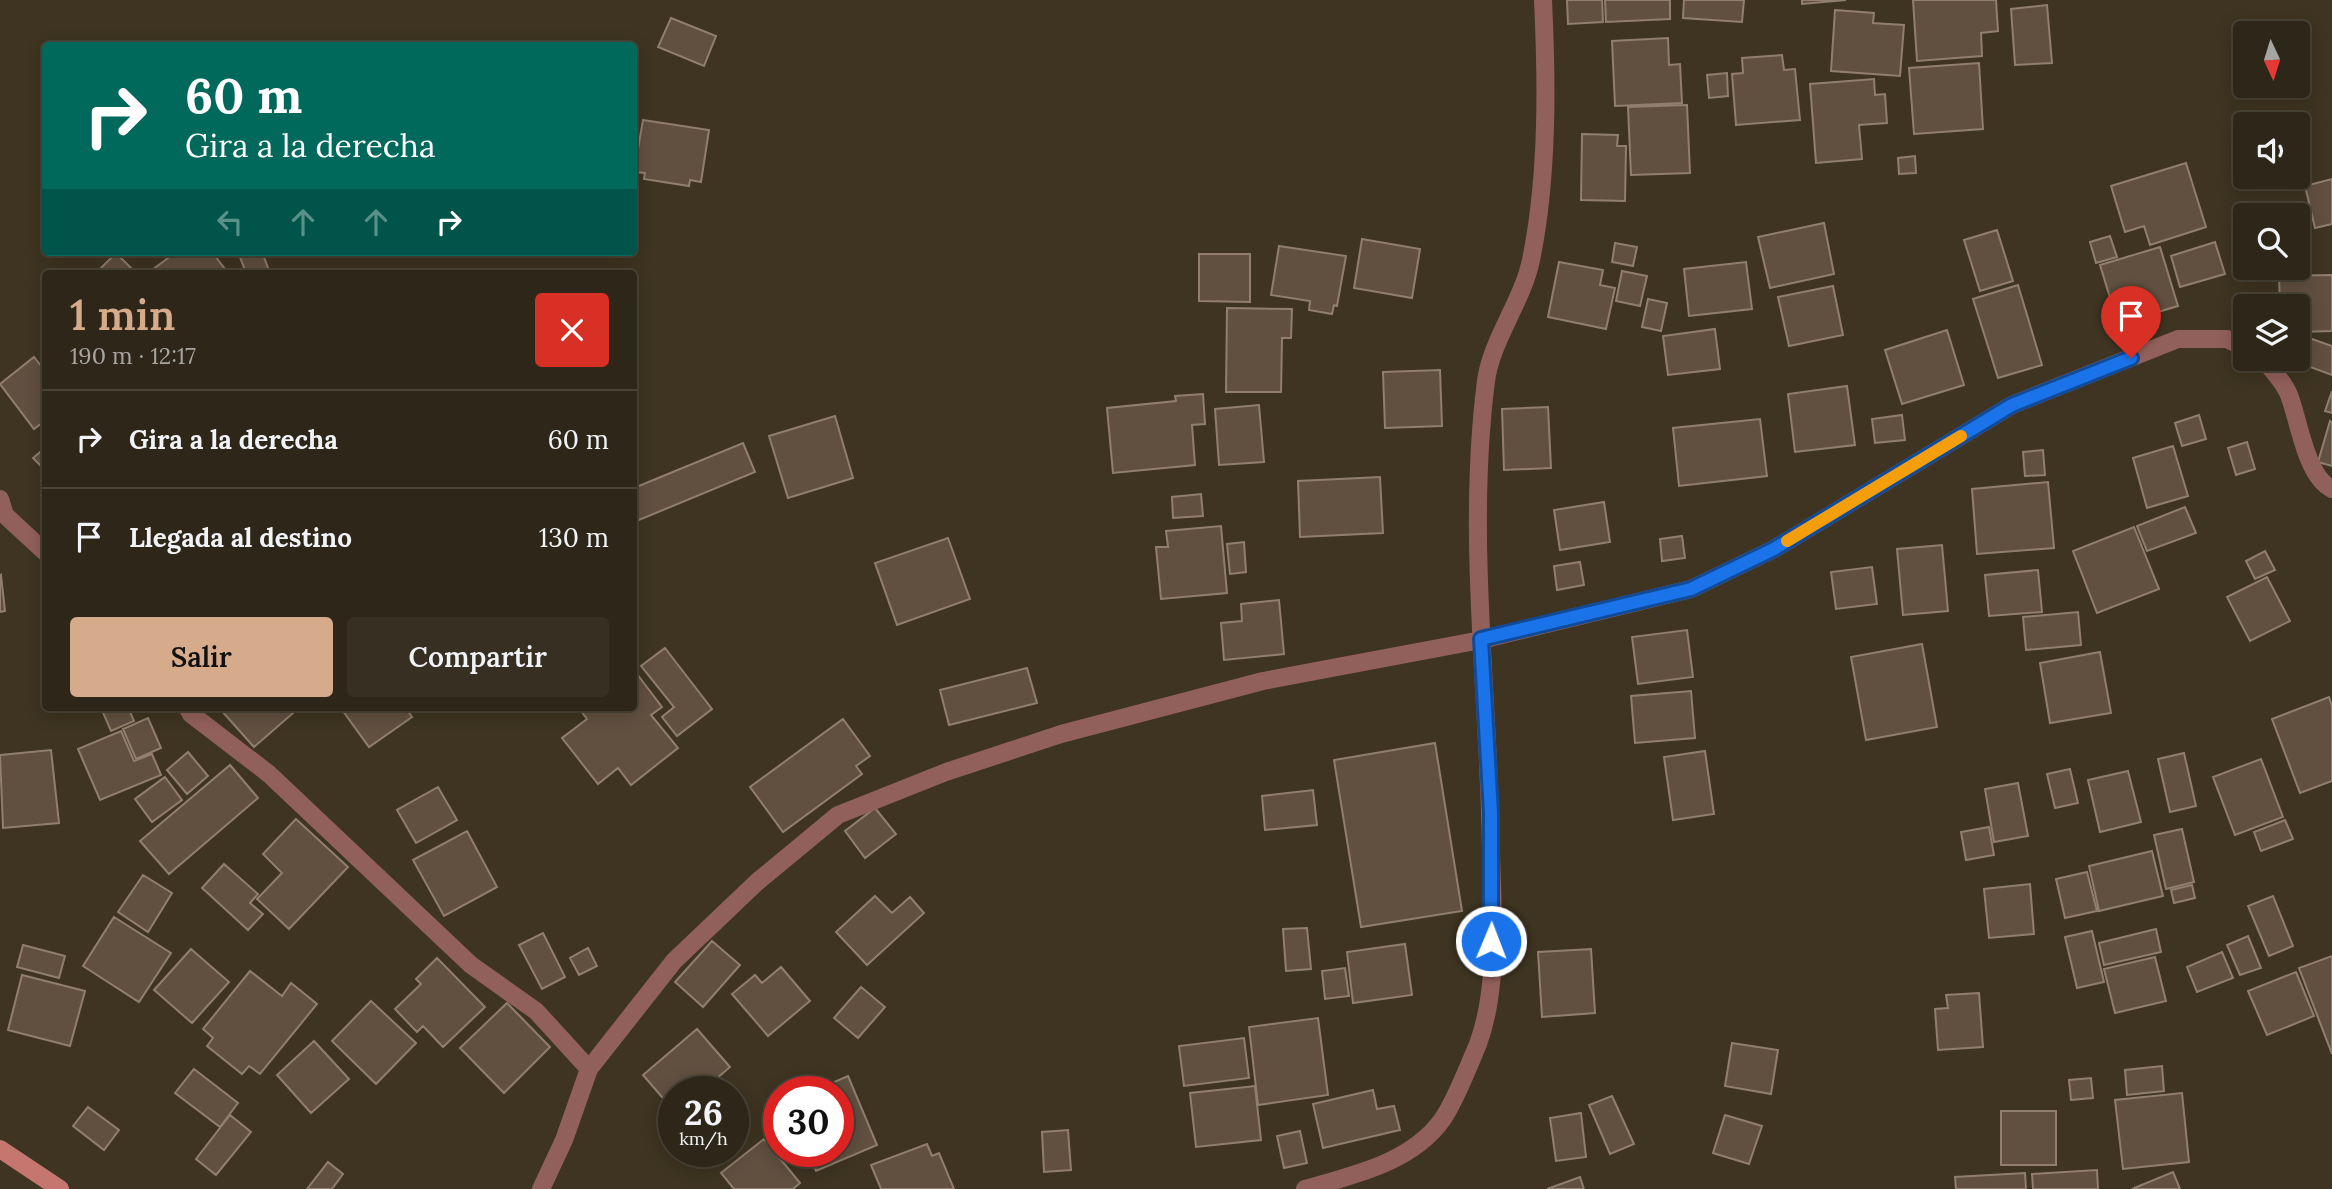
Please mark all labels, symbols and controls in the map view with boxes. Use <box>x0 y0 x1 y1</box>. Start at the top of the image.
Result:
north arrow <box>2233 21 2310 98</box>
map controls <box>2233 21 2310 371</box>
text: 60 m <box>185 64 302 126</box>
icon: right <box>70 70 161 161</box>
button: sound <box>2233 112 2310 189</box>
text: Gira a la derecha <box>185 125 435 166</box>
icon: left <box>211 203 249 241</box>
icon: ahead <box>284 203 322 241</box>
icon: ahead <box>357 203 395 241</box>
icon: right <box>430 203 468 241</box>
button: search <box>2233 203 2310 280</box>
pin <box>2101 286 2161 358</box>
text: 1 min <box>70 288 175 342</box>
button: close <box>535 293 609 367</box>
button: layers <box>2233 294 2310 371</box>
icon: arrive <box>2112 297 2150 335</box>
text: 190 m · 12:17 <box>70 341 196 370</box>
icon: right <box>70 420 108 458</box>
text: Gira a la derecha <box>129 423 338 456</box>
text: 60 m <box>548 423 609 456</box>
icon: arrive <box>70 518 108 556</box>
text: Llegada al destino <box>129 521 352 554</box>
text: 130 m <box>539 521 609 554</box>
button: Salir <box>70 617 333 697</box>
button: Compartir <box>347 617 609 697</box>
position arrow <box>1454 904 1528 978</box>
speed limit sign: 30 <box>763 1076 854 1167</box>
text: 26 <box>684 1090 723 1135</box>
text: km/h <box>679 1127 728 1150</box>

